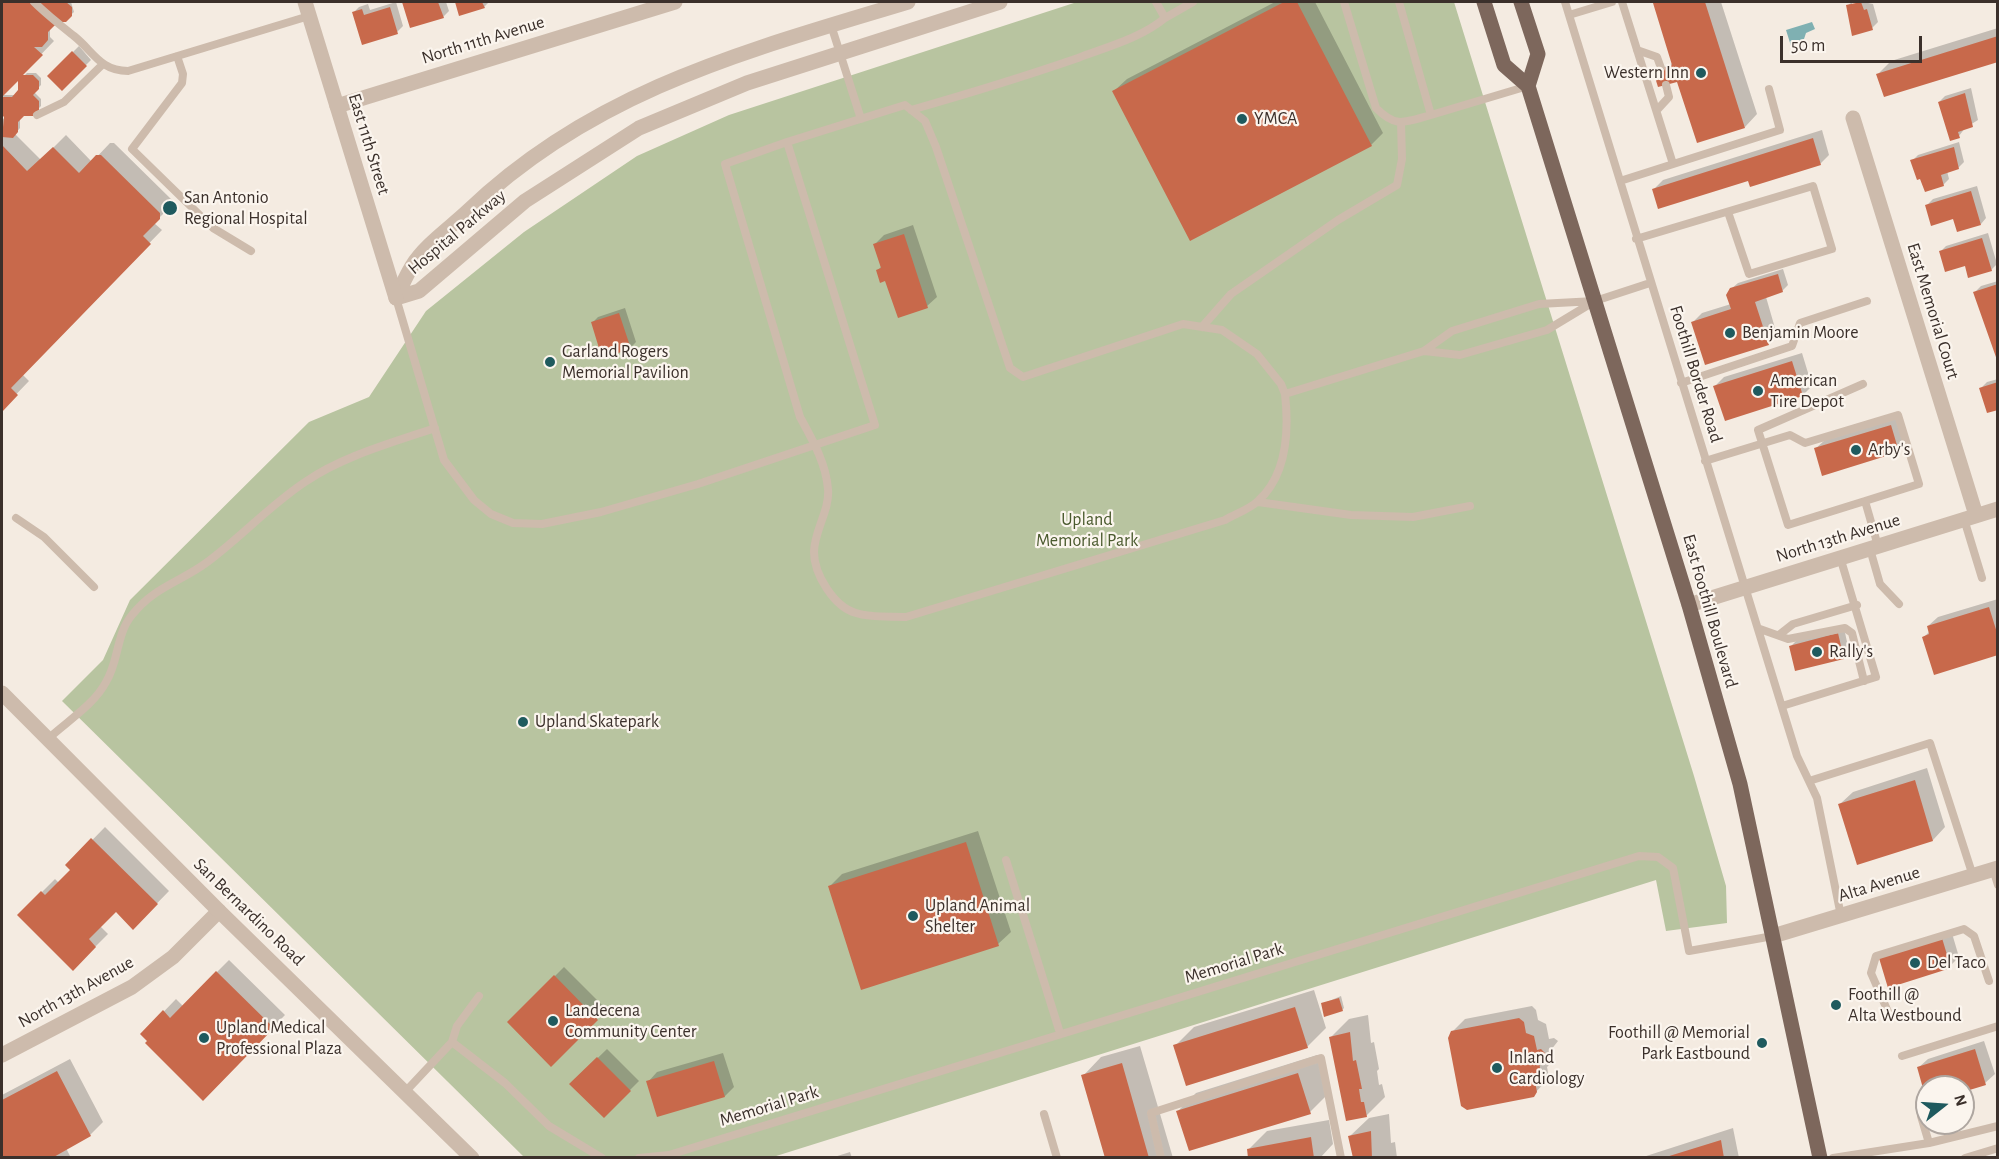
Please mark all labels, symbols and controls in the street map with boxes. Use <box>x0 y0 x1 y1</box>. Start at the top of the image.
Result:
street label: North 11th Avenue <box>419 11 547 69</box>
scale bar <box>1783 24 1926 62</box>
text: 50 m <box>1791 37 1825 55</box>
place label: Western Inn <box>1604 62 1689 84</box>
marker: Western Inn <box>1694 66 1708 80</box>
street label: East 11th Street <box>343 91 395 197</box>
place label: YMCA <box>1254 108 1297 130</box>
marker: YMCA <box>1235 112 1249 126</box>
street label: Hospital Parkway <box>404 185 510 279</box>
place label: San Antonio Regional Hospital <box>184 187 308 230</box>
marker: San Antonio Regional Hospital <box>161 199 179 217</box>
street label: East Memorial Court <box>1902 240 1964 382</box>
street label: Foothill Border Road <box>1665 303 1727 445</box>
place label: Benjamin Moore <box>1742 322 1858 344</box>
marker: Benjamin Moore <box>1723 326 1737 340</box>
place label: Garland Rogers Memorial Pavilion <box>562 341 689 384</box>
marker: Garland Rogers Memorial Pavilion <box>543 355 557 369</box>
place label: American Tire Depot <box>1770 370 1844 412</box>
marker: American Tire Depot <box>1751 384 1765 398</box>
place label: Arby's <box>1868 439 1910 461</box>
marker: Arby's <box>1849 443 1863 457</box>
park label: Upland Memorial Park <box>1036 509 1138 552</box>
street label: North 13th Avenue <box>1773 509 1903 567</box>
street label: East Foothill Boulevard <box>1678 532 1742 690</box>
place label: Rally's <box>1829 641 1873 663</box>
marker: Rally's <box>1810 645 1824 659</box>
place label: Upland Skatepark <box>535 711 659 733</box>
marker: Upland Skatepark <box>516 715 530 729</box>
street label: San Bernardino Road <box>189 854 309 970</box>
street label: Alta Avenue <box>1836 861 1922 907</box>
place label: Upland Animal Shelter <box>925 895 1030 938</box>
marker: Upland Animal Shelter <box>906 909 920 923</box>
street label: Memorial Park <box>1182 938 1286 988</box>
street label: North 13th Avenue <box>15 951 137 1033</box>
place label: Del Taco <box>1927 952 1986 974</box>
marker: Del Taco <box>1908 956 1922 970</box>
place label: Foothill @ Alta Westbound <box>1848 984 1962 1026</box>
marker: Foothill @ Alta Westbound <box>1829 998 1843 1012</box>
place label: Landecena Community Center <box>565 1000 697 1042</box>
marker: Landecena Community Center <box>546 1014 560 1028</box>
place label: Upland Medical Professional Plaza <box>216 1017 342 1060</box>
place label: Foothill @ Memorial Park Eastbound <box>1608 1022 1750 1064</box>
marker: Upland Medical Professional Plaza <box>197 1031 211 1045</box>
marker: Foothill @ Memorial Park Eastbound <box>1755 1036 1769 1050</box>
place label: Inland Cardiology <box>1509 1047 1585 1090</box>
marker: Inland Cardiology <box>1490 1061 1504 1075</box>
north arrow <box>1915 1075 1975 1135</box>
street label: Memorial Park <box>717 1081 821 1131</box>
text: N <box>1951 1093 1970 1108</box>

